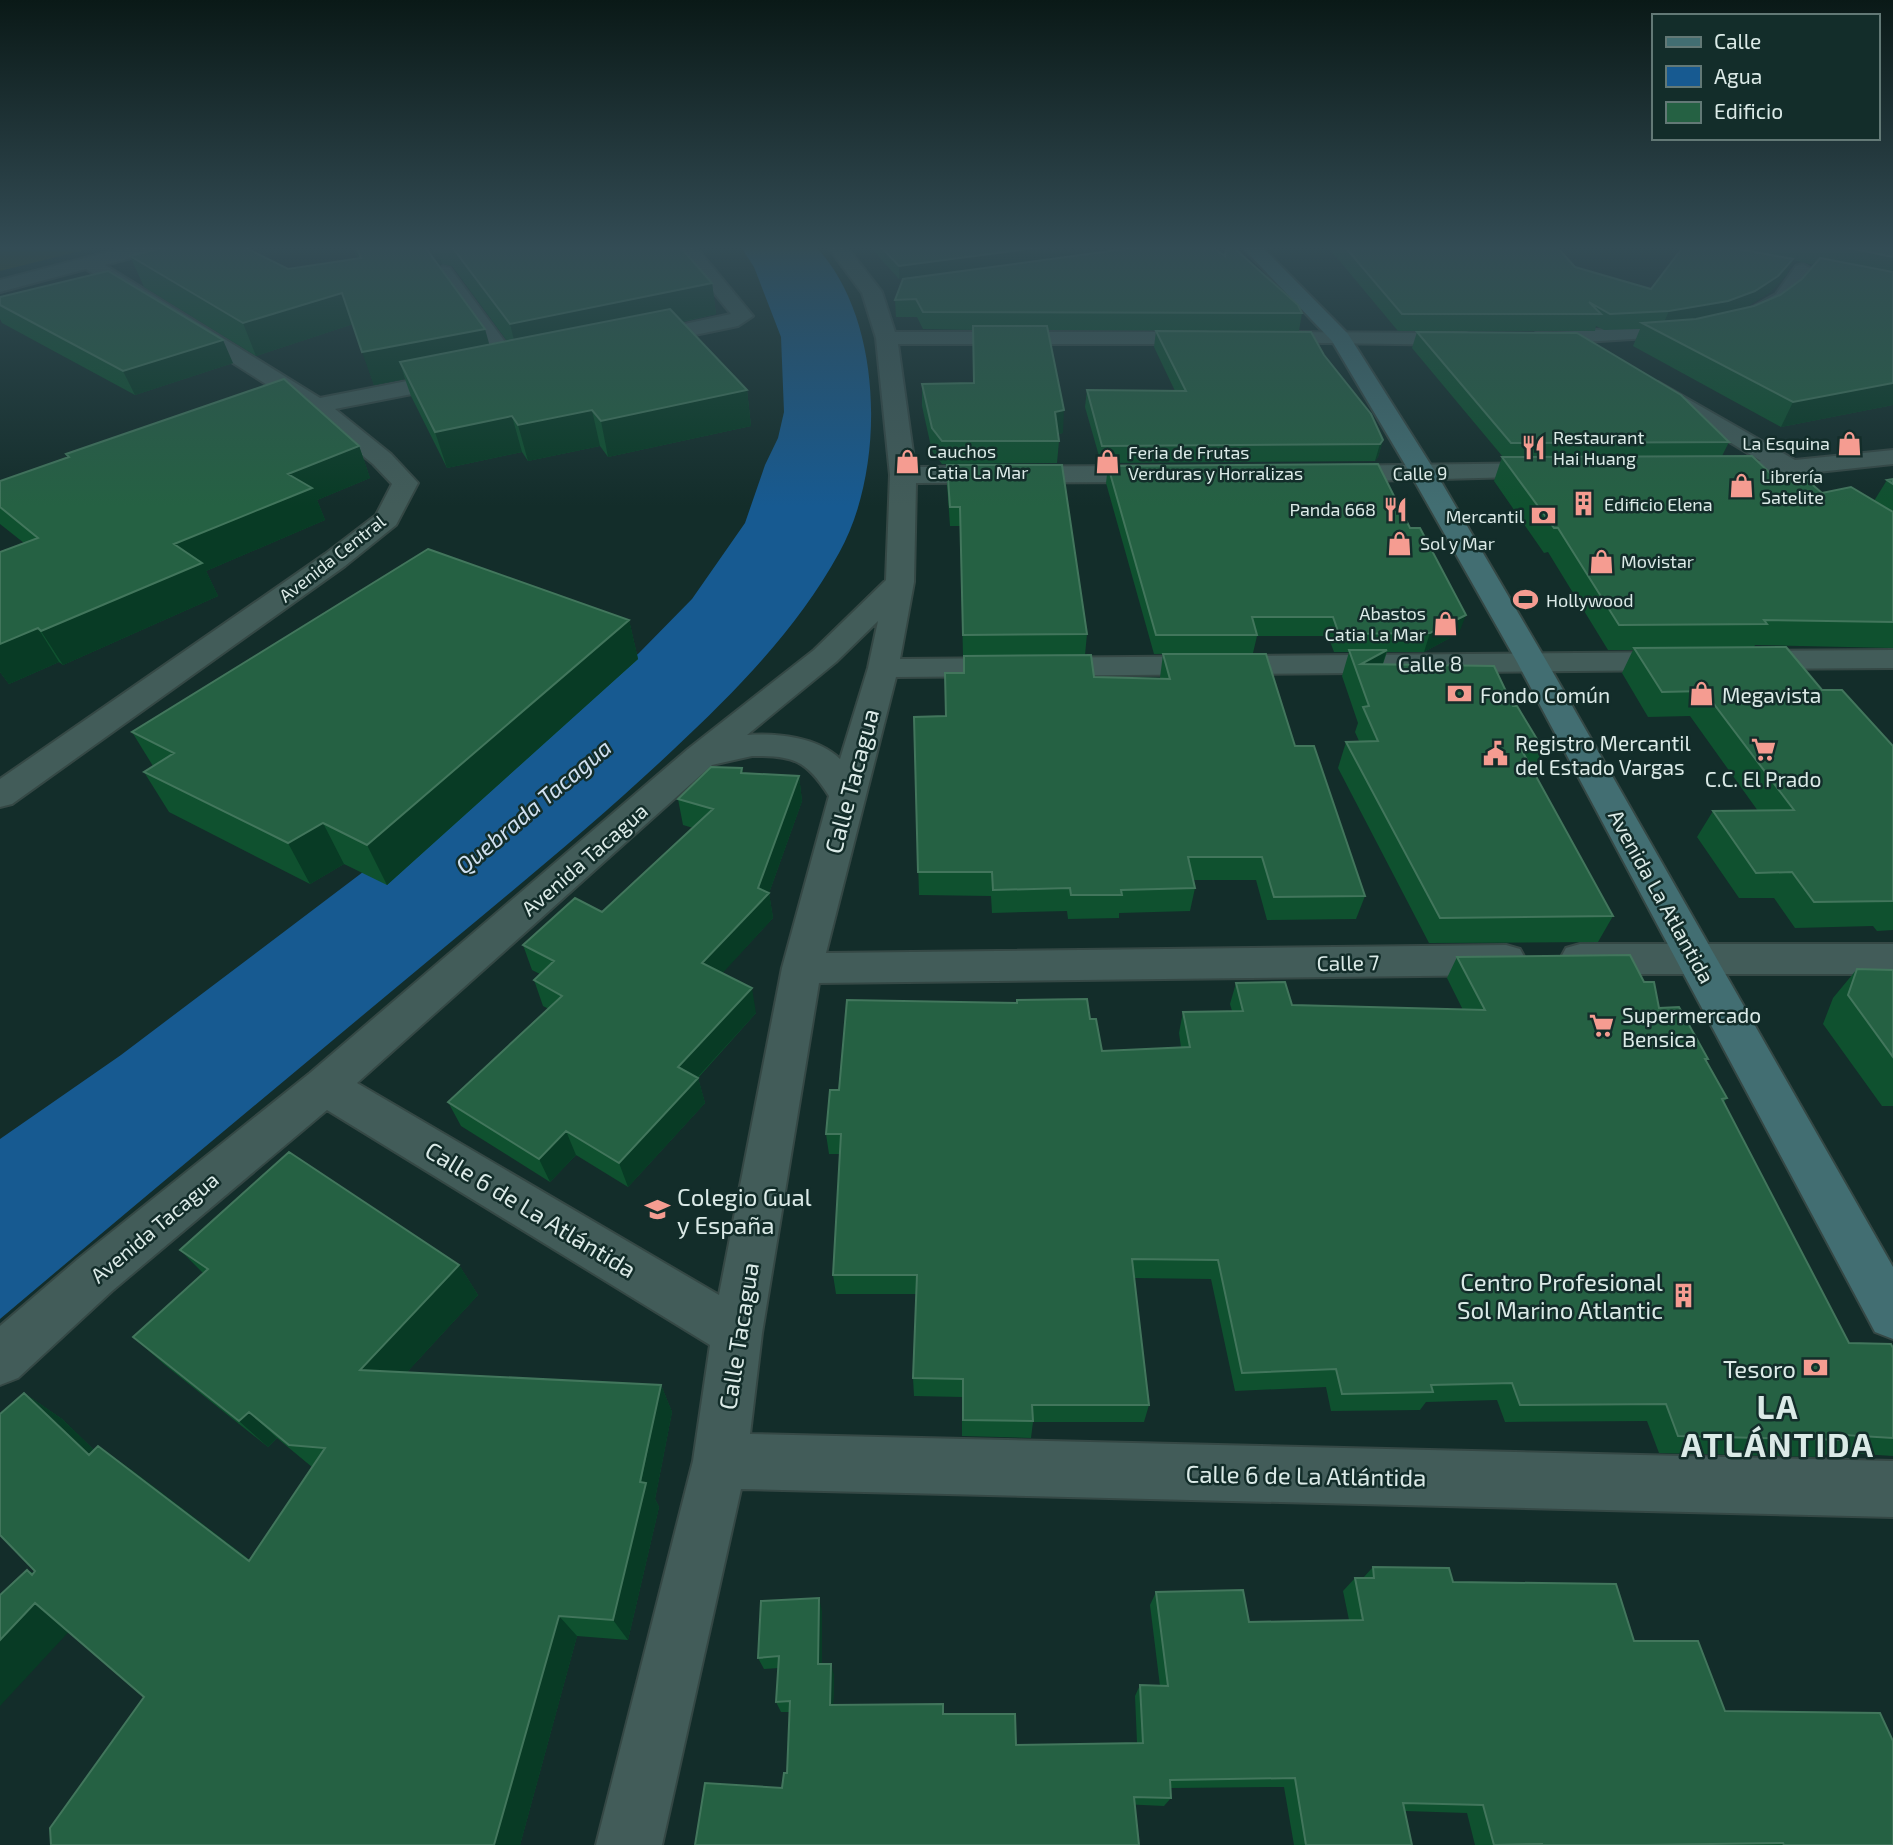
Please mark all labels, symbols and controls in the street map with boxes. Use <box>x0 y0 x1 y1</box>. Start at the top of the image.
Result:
legend <box>1652 14 1879 140</box>
text: Calle <box>1714 28 1761 53</box>
text: Agua <box>1714 63 1762 88</box>
text: Edificio <box>1714 98 1783 123</box>
place label: Restaurant Hai Huang <box>1553 426 1644 469</box>
shop icon: La Esquina <box>1836 429 1864 457</box>
place label: La Esquina <box>1742 432 1830 454</box>
restaurant icon: Restaurant Hai Huang <box>1519 433 1547 461</box>
place label: Cauchos Catia La Mar <box>927 440 1028 483</box>
place label: Feria de Frutas Verduras y Horralizas <box>1128 441 1303 484</box>
shop icon: Cauchos Catia La Mar <box>893 447 921 475</box>
shop icon: Feria de Frutas Verduras y Horralizas <box>1094 448 1122 476</box>
street label: Calle 9 <box>1392 462 1448 484</box>
place label: Librería Satelite <box>1761 465 1824 508</box>
shop icon: Librería Satelite <box>1727 472 1755 500</box>
building icon: Edificio Elena <box>1570 490 1598 518</box>
place label: Edificio Elena <box>1604 493 1713 515</box>
restaurant icon: Panda 668 <box>1382 495 1410 523</box>
place label: Panda 668 <box>1289 498 1376 520</box>
bank icon: Mercantil <box>1530 502 1558 530</box>
place label: Mercantil <box>1446 505 1525 527</box>
street label: Avenida Central <box>274 509 390 606</box>
shop icon: Sol y Mar <box>1386 529 1414 557</box>
place label: Sol y Mar <box>1420 532 1495 554</box>
shop icon: Movistar <box>1587 547 1615 575</box>
place label: Movistar <box>1621 550 1694 572</box>
sports icon: Hollywood <box>1512 586 1540 614</box>
place label: Hollywood <box>1546 589 1634 611</box>
place label: Abastos Catia La Mar <box>1325 602 1426 645</box>
shop icon: Abastos Catia La Mar <box>1432 609 1460 637</box>
street label: Calle 8 <box>1397 650 1463 676</box>
bank icon: Fondo Común <box>1446 680 1474 708</box>
shop icon: Megavista <box>1688 680 1716 708</box>
place label: Fondo Común <box>1480 682 1610 707</box>
place label: Megavista <box>1722 682 1821 707</box>
street label: Calle Tacagua <box>818 705 884 857</box>
place label: Registro Mercantil del Estado Vargas <box>1515 730 1692 779</box>
water label: Quebrada Tacagua <box>450 733 616 879</box>
supermarket icon: C.C. El Prado <box>1749 735 1777 763</box>
public building icon: Registro Mercantil del Estado Vargas <box>1481 740 1509 768</box>
place label: C.C. El Prado <box>1705 766 1821 791</box>
street label: Avenida Tacagua <box>516 797 652 921</box>
street label: Avenida La Atlantida <box>1604 805 1720 987</box>
street label: Calle 7 <box>1316 949 1380 975</box>
place label: Supermercado Bensica <box>1622 1002 1761 1051</box>
supermarket icon: Supermercado Bensica <box>1588 1012 1616 1040</box>
street label: Calle 6 de La Atlántida <box>420 1135 642 1283</box>
street label: Avenida Tacagua <box>85 1166 223 1288</box>
place label: Colegio Gual y España <box>677 1182 812 1239</box>
school or university icon: Colegio Gual y España <box>643 1196 671 1224</box>
street label: Calle Tacagua <box>712 1260 764 1412</box>
place label: Centro Profesional Sol Marino Atlantic <box>1457 1267 1663 1324</box>
building icon: Centro Profesional Sol Marino Atlantic <box>1669 1281 1697 1309</box>
place label: Tesoro <box>1723 1354 1796 1383</box>
bank icon: Tesoro <box>1802 1354 1830 1382</box>
district label: LA ATLÁNTIDA <box>1681 1386 1875 1464</box>
street label: Calle 6 de La Atlántida <box>1185 1458 1427 1492</box>

